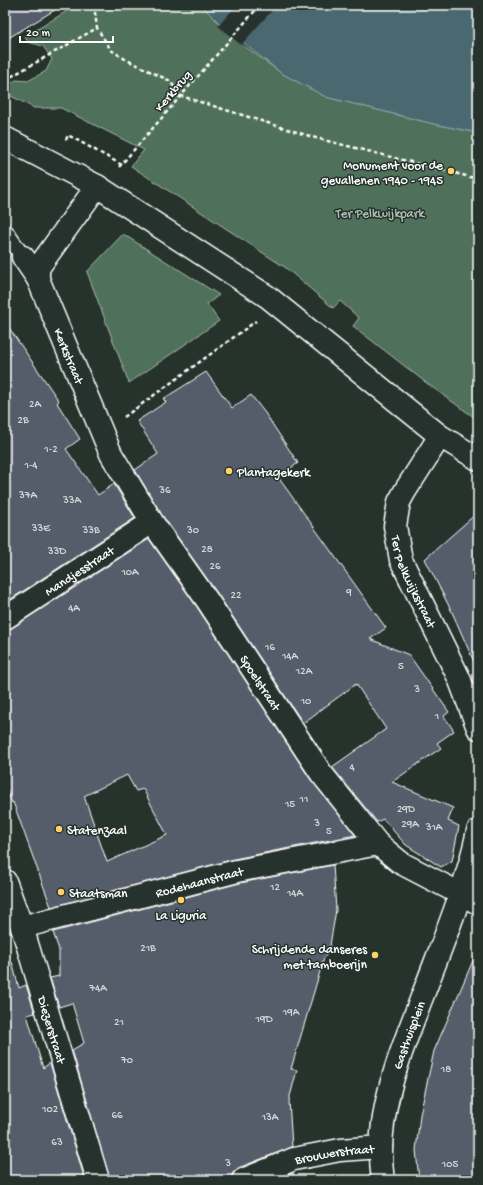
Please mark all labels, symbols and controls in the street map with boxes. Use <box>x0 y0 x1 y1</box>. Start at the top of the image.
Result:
scale bar <box>20 18 113 44</box>
text: 20 m <box>26 27 51 41</box>
street label: Kerkbrug <box>152 68 195 115</box>
place label: Monument voor de gevallenen 1940 - 1945 <box>321 159 443 189</box>
marker: Monument voor de gevallenen 1940 - 1945 <box>446 166 456 176</box>
park label: Ter Pelkwijkpark <box>335 207 425 222</box>
street label: Kerkstraat <box>49 327 87 388</box>
house number: 2A <box>29 399 41 411</box>
house number: 2B <box>17 415 29 427</box>
house number: 1-2 <box>43 444 58 456</box>
house number: 1-4 <box>23 460 38 472</box>
marker: Plantagekerk <box>224 466 234 476</box>
place label: Plantagekerk <box>236 466 311 481</box>
house number: 36 <box>158 485 171 497</box>
house number: 37A <box>18 490 37 502</box>
house number: 33A <box>62 495 81 507</box>
house number: 33E <box>31 523 51 535</box>
house number: 33B <box>81 525 100 537</box>
house number: 30 <box>186 525 199 537</box>
street label: Ter Pelkwijkstraat <box>387 533 439 632</box>
street label: Mandjesstraat <box>43 543 119 600</box>
house number: 28 <box>201 544 213 556</box>
house number: 33D <box>47 546 67 558</box>
house number: 26 <box>210 561 221 573</box>
house number: 10A <box>120 567 139 579</box>
house number: 9 <box>345 587 352 599</box>
house number: 22 <box>231 590 242 602</box>
house number: 4A <box>68 603 80 615</box>
house number: 16 <box>264 642 275 654</box>
house number: 14A <box>281 651 299 663</box>
street label: Spoelstraat <box>235 653 284 716</box>
house number: 5 <box>398 661 404 673</box>
house number: 12A <box>295 666 313 678</box>
house number: 3 <box>413 684 420 696</box>
house number: 10 <box>300 696 311 708</box>
house number: 1 <box>434 711 439 723</box>
house number: 4 <box>349 762 355 774</box>
house number: 11 <box>299 794 308 806</box>
house number: 15 <box>284 799 295 811</box>
house number: 29D <box>397 804 416 816</box>
house number: 3 <box>313 818 320 830</box>
house number: 29A <box>401 819 419 831</box>
house number: 31A <box>425 822 443 834</box>
marker: Statenzaal <box>54 824 64 834</box>
place label: Statenzaal <box>67 824 127 839</box>
house number: 5 <box>326 826 332 838</box>
street label: Rodehaanstraat <box>154 865 246 902</box>
house number: 12 <box>269 882 281 894</box>
marker: Staatsman <box>56 887 66 897</box>
place label: Staatsman <box>69 887 128 902</box>
house number: 14A <box>286 888 304 900</box>
marker: La Liguria <box>176 895 186 905</box>
place label: La Liguria <box>156 909 207 924</box>
house number: 21B <box>140 943 156 955</box>
place label: Schrijdende danseres met tamboerijn <box>252 943 368 973</box>
marker: Schrijdende danseres met tamboerijn <box>370 950 380 960</box>
house number: 74A <box>88 983 107 995</box>
street label: Diezerstraat <box>33 994 68 1067</box>
street label: Gasthuisplein <box>391 999 430 1071</box>
house number: 19A <box>282 1007 300 1019</box>
house number: 19D <box>254 1014 273 1026</box>
house number: 21 <box>114 1017 124 1029</box>
house number: 70 <box>120 1055 133 1067</box>
house number: 18 <box>440 1064 451 1076</box>
house number: 102 <box>41 1104 59 1116</box>
house number: 66 <box>111 1110 123 1122</box>
house number: 13A <box>261 1112 279 1124</box>
house number: 63 <box>51 1137 63 1149</box>
street label: Brouwerstraat <box>293 1142 376 1169</box>
house number: 3 <box>224 1158 231 1170</box>
house number: 105 <box>441 1159 458 1171</box>

